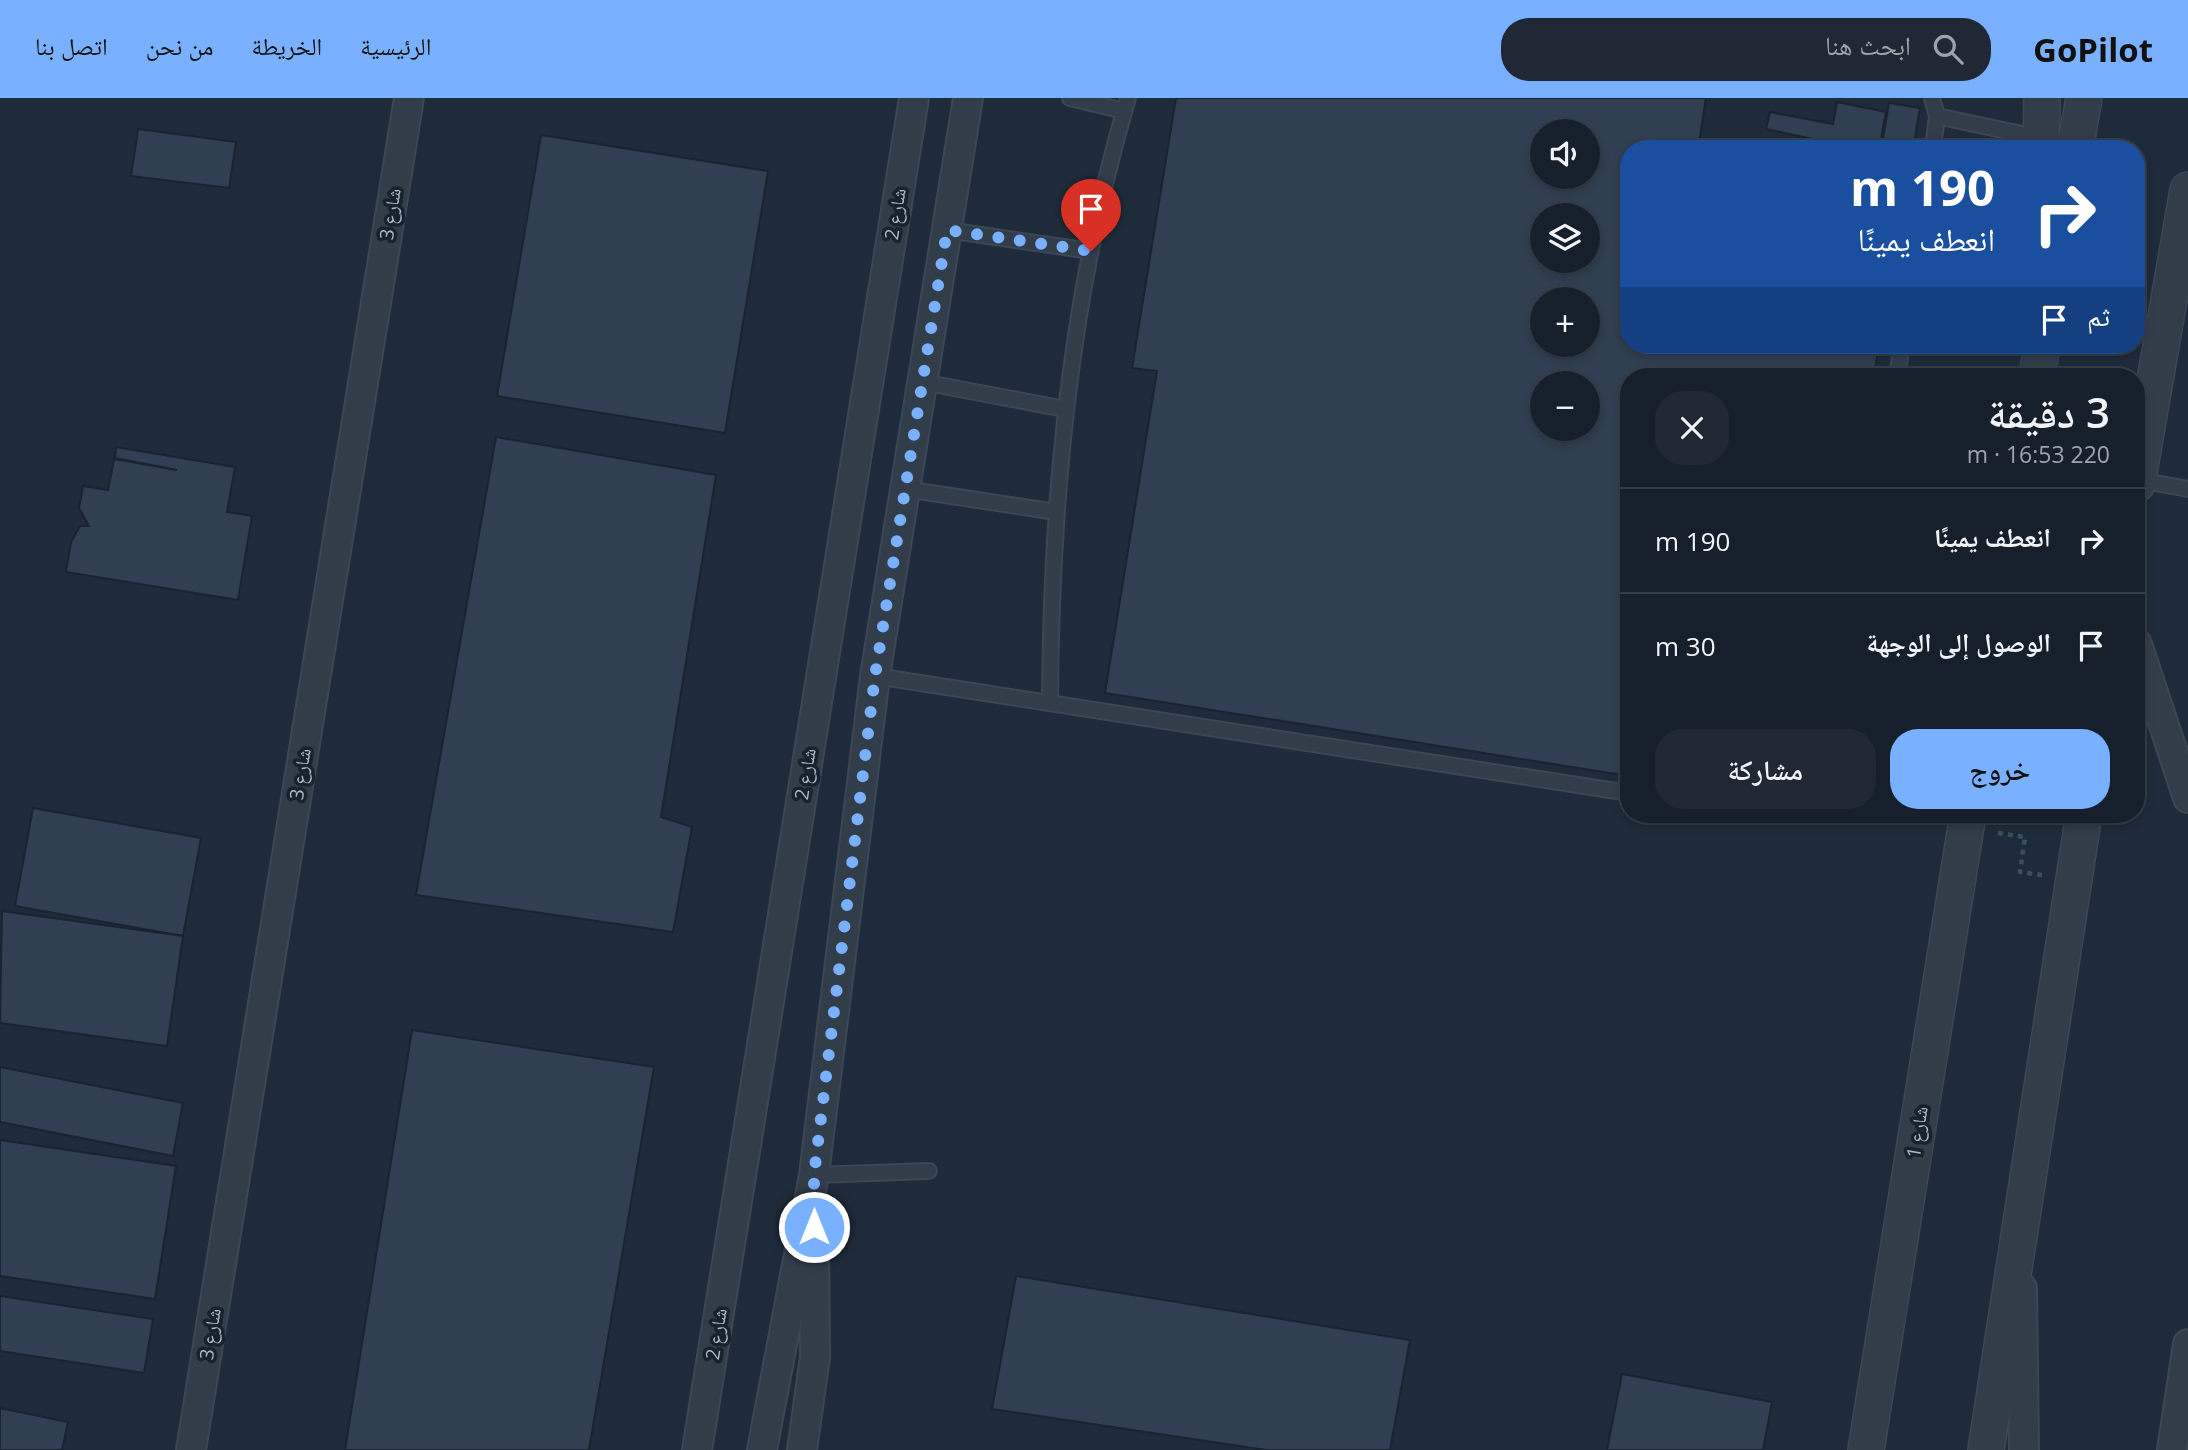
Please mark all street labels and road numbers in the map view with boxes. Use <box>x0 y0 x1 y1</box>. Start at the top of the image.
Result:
street label: شارع 3 <box>373 186 407 242</box>
street label: شارع 2 <box>878 186 912 242</box>
street label: شارع 3 <box>283 746 317 802</box>
street label: شارع 2 <box>788 746 822 802</box>
street label: شارع 1 <box>1900 1104 1934 1160</box>
street label: شارع 3 <box>193 1306 227 1362</box>
street label: شارع 2 <box>699 1306 733 1362</box>

